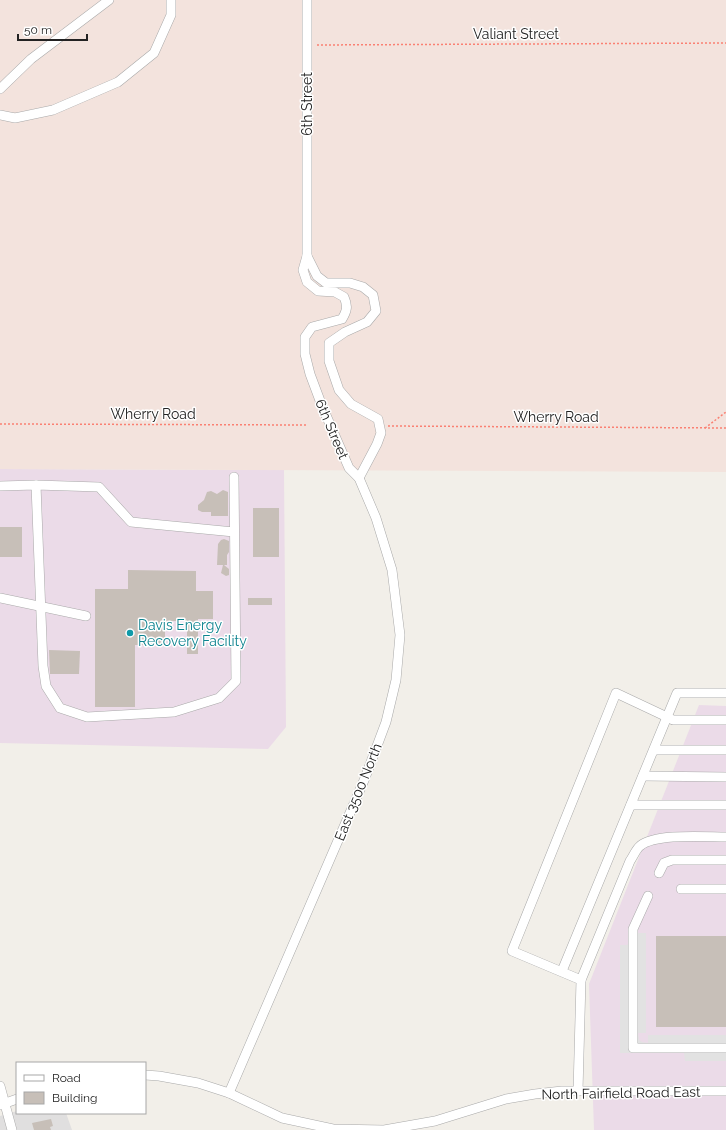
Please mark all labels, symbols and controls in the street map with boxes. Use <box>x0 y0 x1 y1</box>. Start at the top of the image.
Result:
scale bar <box>18 16 87 42</box>
text: 50 m <box>24 23 52 37</box>
street label: Valiant Street <box>473 26 559 42</box>
street label: 6th Street <box>299 72 315 136</box>
street label: 6th Street <box>312 397 352 462</box>
street label: Wherry Road <box>110 406 196 422</box>
street label: Wherry Road <box>513 409 599 425</box>
place label: Davis Energy Recovery Facility <box>138 617 247 649</box>
marker: Davis Energy Recovery Facility <box>125 628 135 638</box>
street label: East 3500 North <box>331 741 385 843</box>
legend <box>16 1062 146 1114</box>
text: Road <box>52 1071 81 1085</box>
street label: North Fairfield Road East <box>541 1084 701 1102</box>
text: Building <box>52 1091 98 1105</box>

